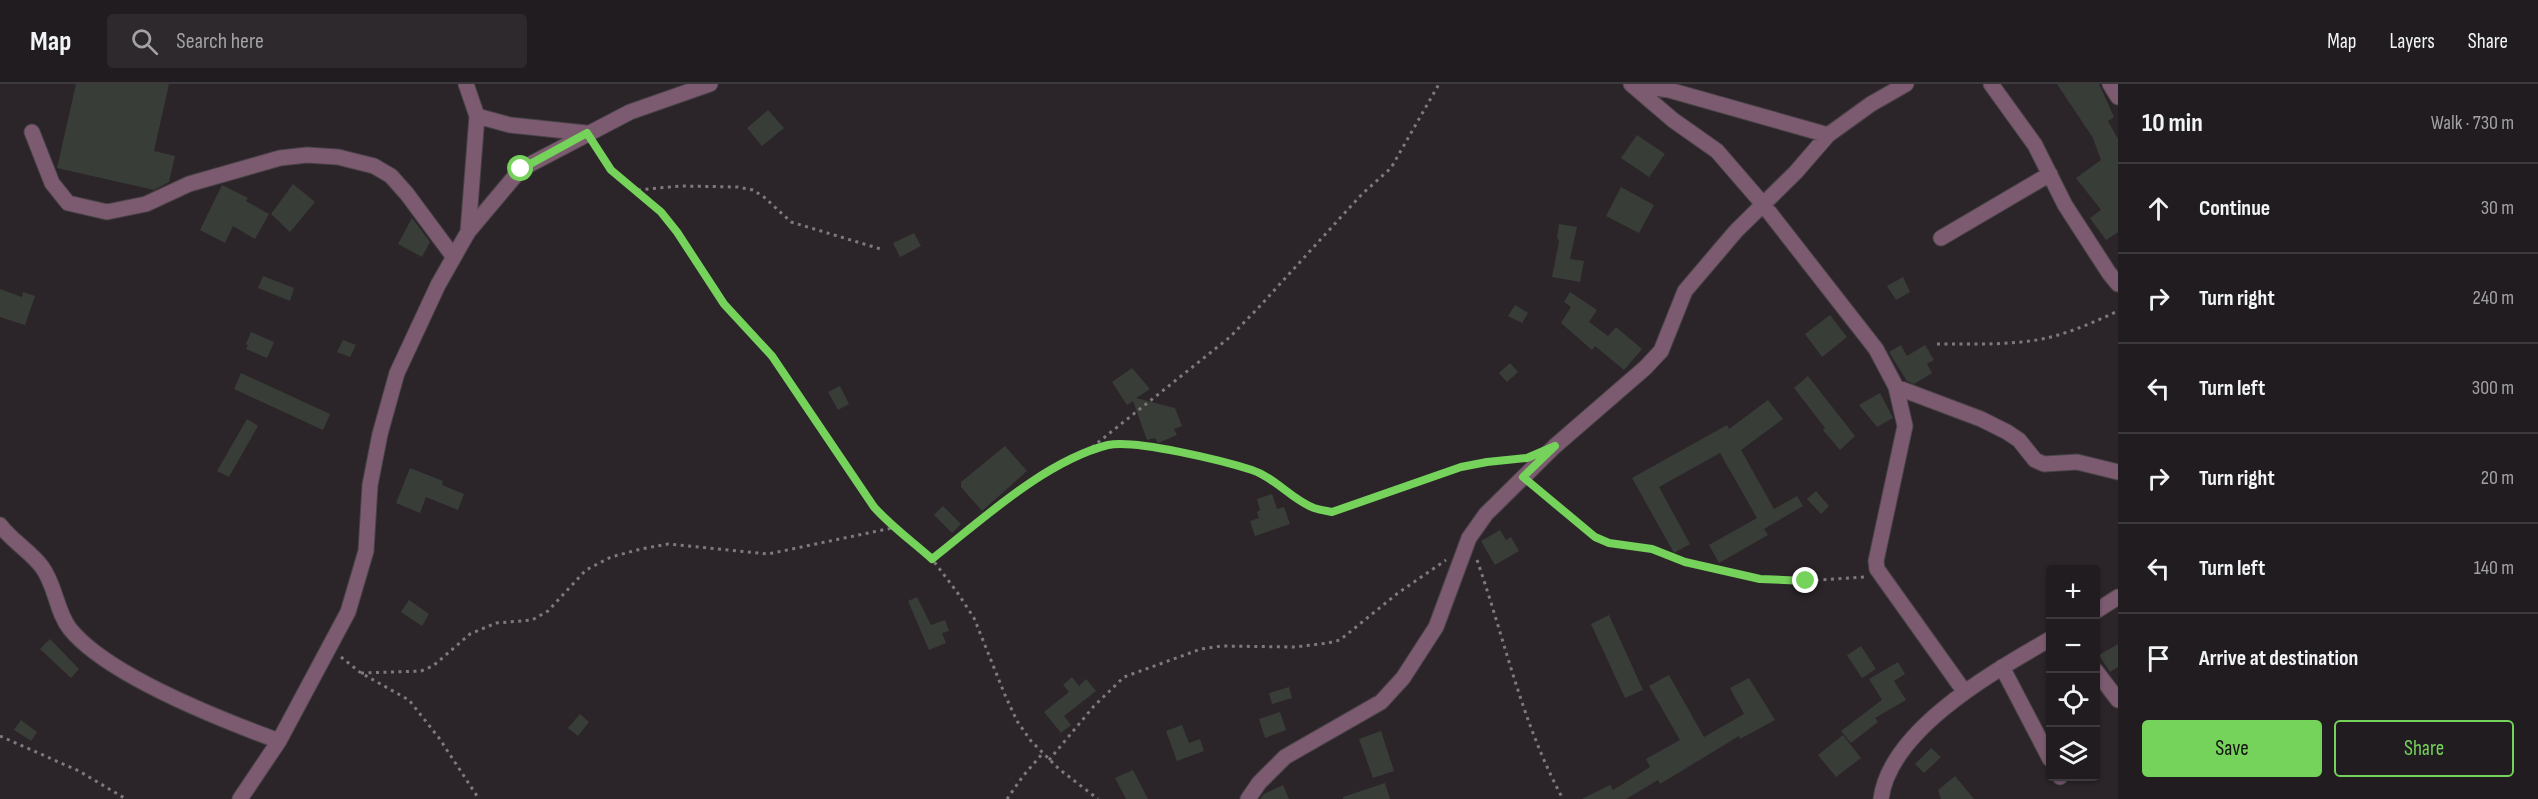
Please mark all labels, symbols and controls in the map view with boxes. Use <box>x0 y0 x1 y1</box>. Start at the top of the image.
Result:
search box <box>107 14 527 68</box>
text: Map <box>30 25 71 58</box>
icon: search <box>128 25 161 58</box>
text: Search here <box>176 28 264 55</box>
text: Map <box>2327 29 2356 54</box>
text: Layers <box>2389 29 2435 54</box>
text: Share <box>2468 29 2508 54</box>
text: 10 min <box>2142 108 2203 139</box>
text: Walk · 730 m <box>2431 111 2514 135</box>
route start <box>507 155 533 181</box>
icon: ahead <box>2142 192 2175 225</box>
text: Continue <box>2199 195 2270 222</box>
text: 30 m <box>2481 196 2514 220</box>
icon: right <box>2142 282 2175 315</box>
text: Turn right <box>2199 285 2275 312</box>
text: 240 m <box>2473 286 2514 310</box>
icon: left <box>2142 372 2175 405</box>
text: Turn left <box>2199 375 2265 402</box>
text: 300 m <box>2472 376 2514 400</box>
icon: right <box>2142 462 2175 495</box>
text: Turn right <box>2199 465 2275 492</box>
text: 20 m <box>2481 466 2514 490</box>
icon: left <box>2142 552 2175 585</box>
text: Turn left <box>2199 555 2265 582</box>
text: 140 m <box>2474 556 2514 580</box>
map controls <box>2046 565 2100 781</box>
button: + <box>2046 565 2100 619</box>
route end <box>1792 567 1818 593</box>
button: − <box>2046 619 2100 673</box>
icon: arrive <box>2142 642 2175 675</box>
text: Arrive at destination <box>2199 645 2358 672</box>
button: locate <box>2046 673 2100 727</box>
button: Save <box>2142 720 2322 777</box>
button: Share <box>2334 720 2514 777</box>
button: layers <box>2046 727 2100 781</box>

